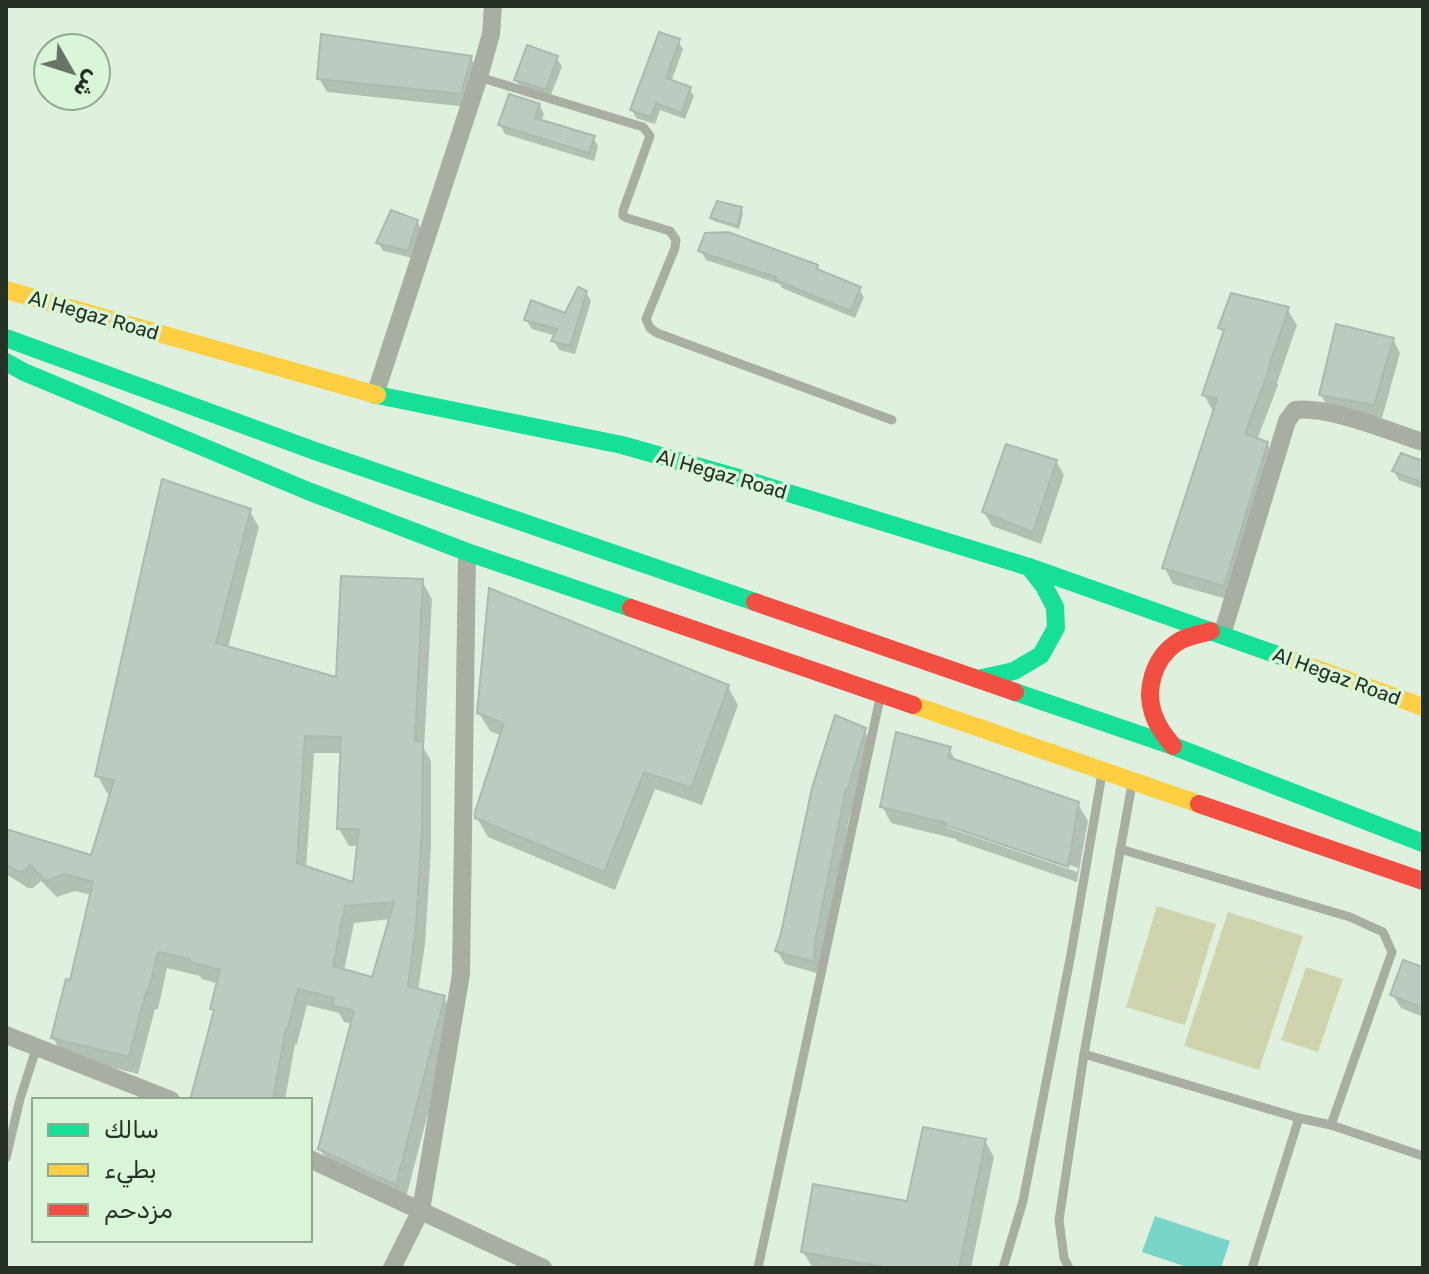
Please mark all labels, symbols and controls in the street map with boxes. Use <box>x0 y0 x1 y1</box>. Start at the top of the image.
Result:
north arrow <box>32 32 112 112</box>
text: ش <box>68 65 106 104</box>
street label: Al Hegaz Road <box>26 285 162 345</box>
street label: Al Hegaz Road <box>654 444 790 504</box>
street label: Al Hegaz Road <box>1270 642 1404 710</box>
legend <box>32 1098 312 1242</box>
text: سالك <box>104 1116 159 1144</box>
text: بطيء <box>104 1156 157 1188</box>
text: مزدحم <box>104 1196 173 1225</box>

